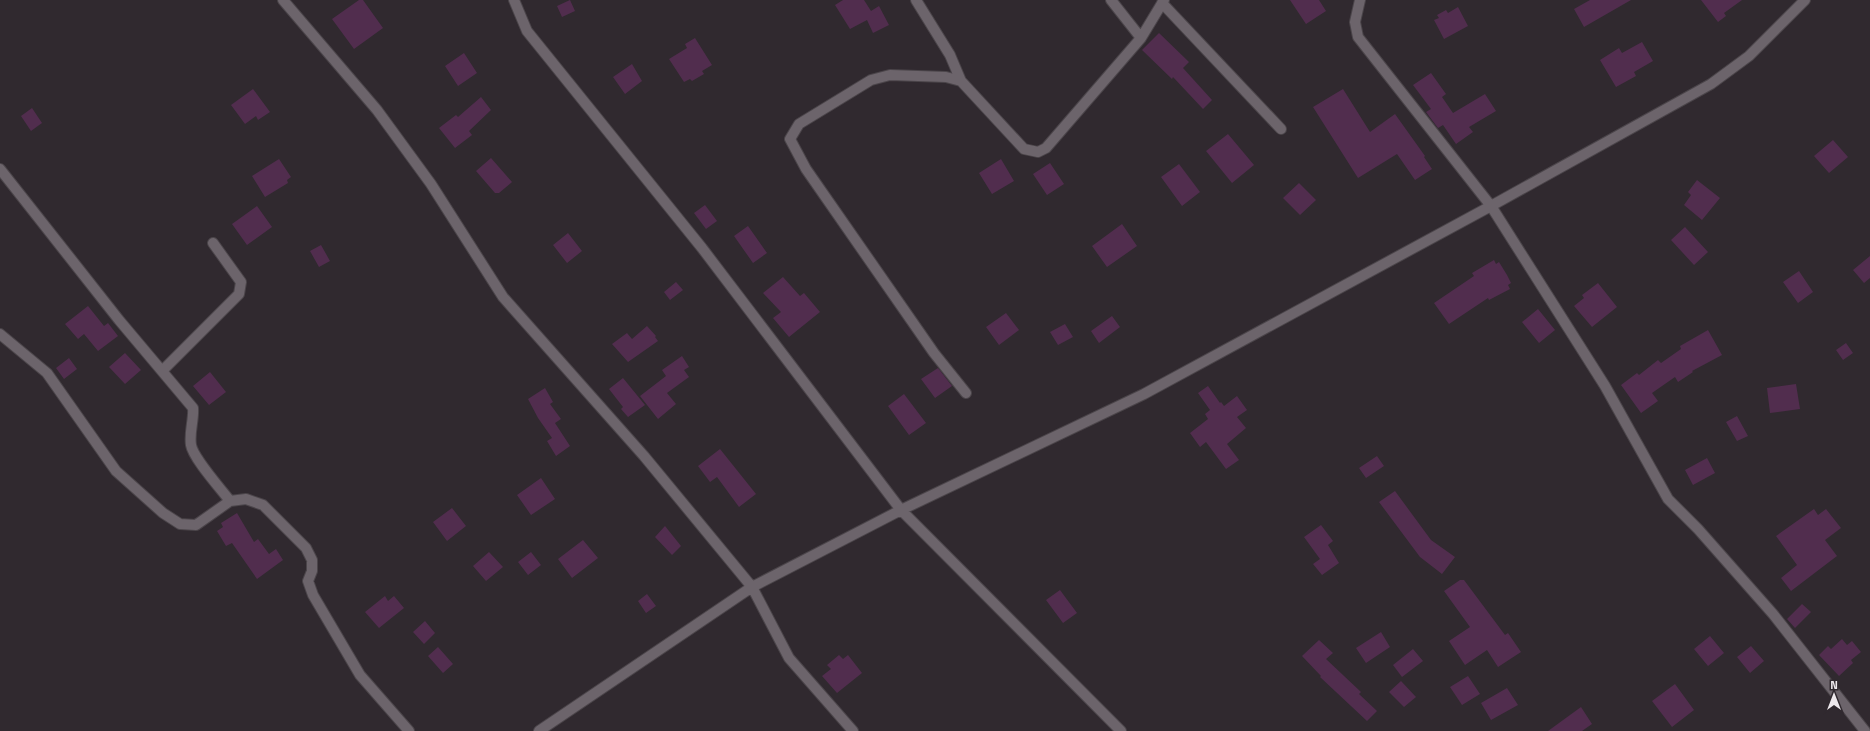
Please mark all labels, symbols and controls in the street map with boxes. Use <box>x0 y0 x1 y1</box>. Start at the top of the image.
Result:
north arrow <box>1814 675 1854 715</box>
text: N <box>1830 677 1838 693</box>

